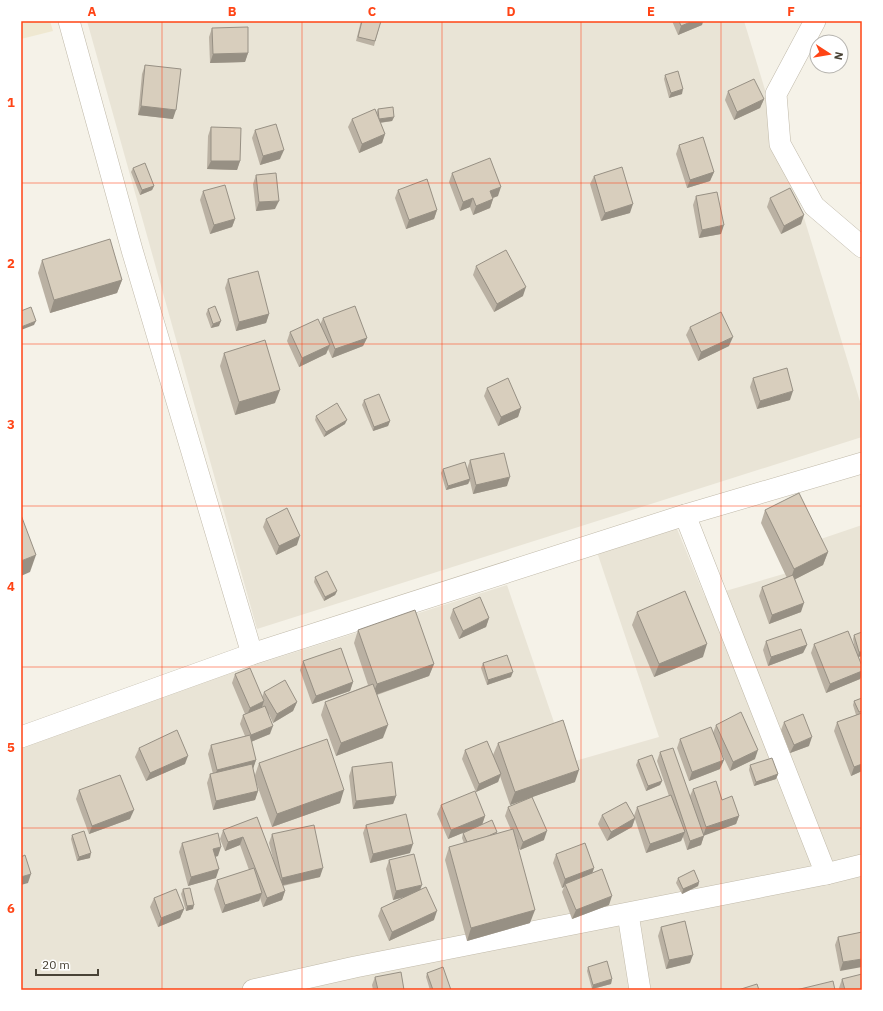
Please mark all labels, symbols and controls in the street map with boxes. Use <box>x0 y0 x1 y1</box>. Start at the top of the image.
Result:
text: A <box>88 3 97 20</box>
text: B <box>228 3 237 20</box>
text: C <box>368 3 377 20</box>
text: D <box>506 3 516 20</box>
text: E <box>647 3 655 20</box>
text: F <box>787 3 795 20</box>
north arrow <box>809 34 849 74</box>
text: N <box>831 51 846 61</box>
text: 1 <box>7 94 15 111</box>
text: 2 <box>7 255 15 272</box>
text: 3 <box>7 416 15 433</box>
text: 4 <box>7 578 15 595</box>
text: 5 <box>7 739 15 756</box>
text: 6 <box>7 900 15 917</box>
scale bar <box>36 951 98 977</box>
text: 20 m <box>42 957 70 972</box>

